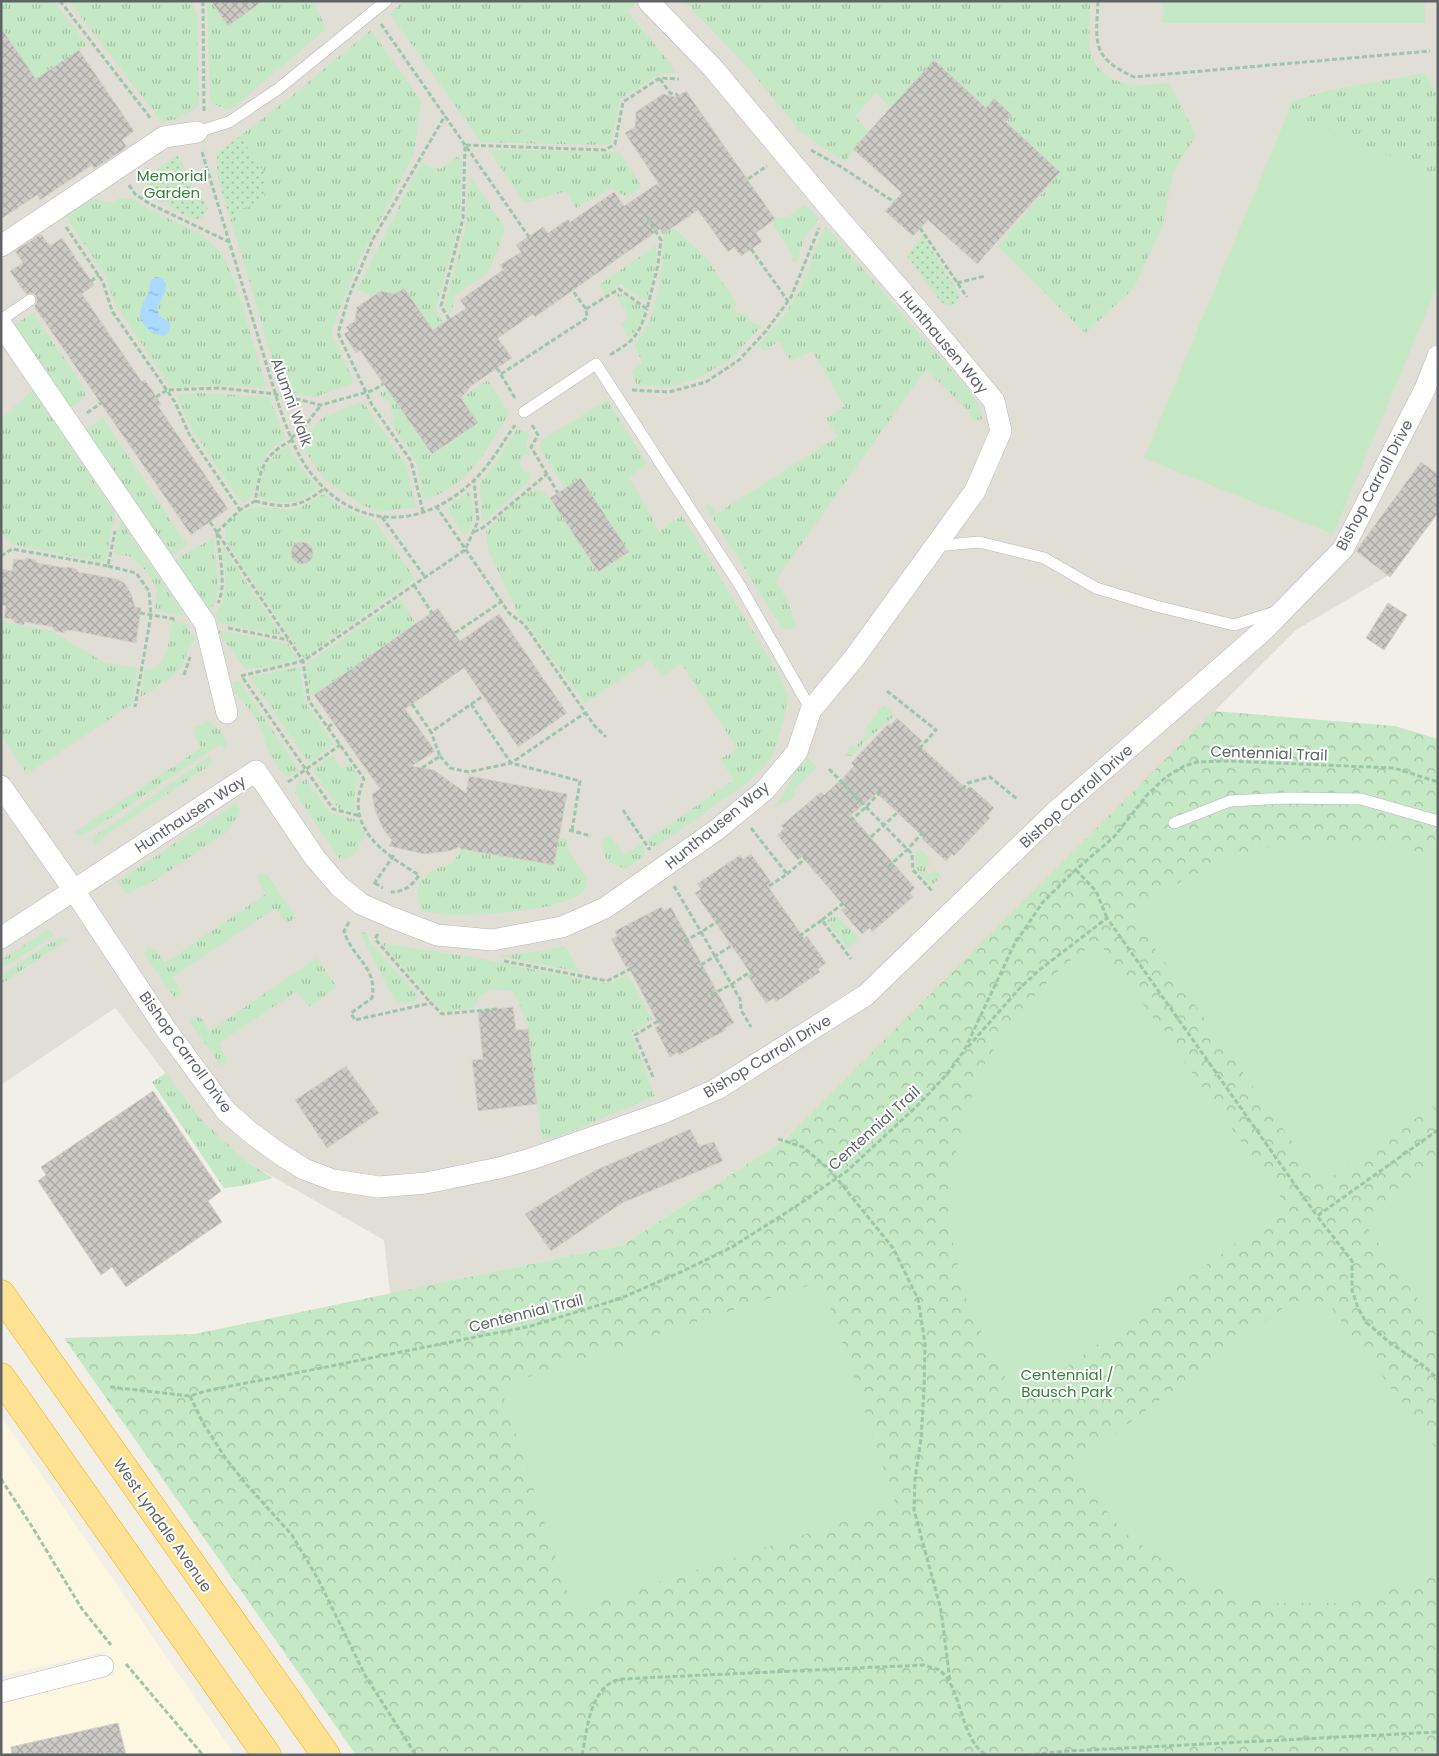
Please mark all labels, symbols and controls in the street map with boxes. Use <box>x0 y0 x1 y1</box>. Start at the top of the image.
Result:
park label: Memorial Garden <box>137 165 207 203</box>
street label: Hunthausen Way <box>895 286 994 398</box>
street label: Alumni Walk <box>266 355 318 449</box>
street label: Bishop Carroll Drive <box>1331 416 1417 554</box>
street label: Bishop Carroll Drive <box>1015 739 1137 853</box>
street label: Centennial Trail <box>1210 740 1328 766</box>
street label: Hunthausen Way <box>130 770 250 858</box>
street label: Hunthausen Way <box>661 776 774 874</box>
street label: Bishop Carroll Drive <box>135 987 237 1117</box>
street label: Bishop Carroll Drive <box>699 1010 835 1102</box>
street label: Centennial Trail <box>823 1081 925 1175</box>
street label: Centennial Trail <box>467 1289 585 1337</box>
park label: Centennial / Bausch Park <box>1020 1364 1114 1402</box>
street label: West Lyndale Avenue <box>109 1454 217 1596</box>

